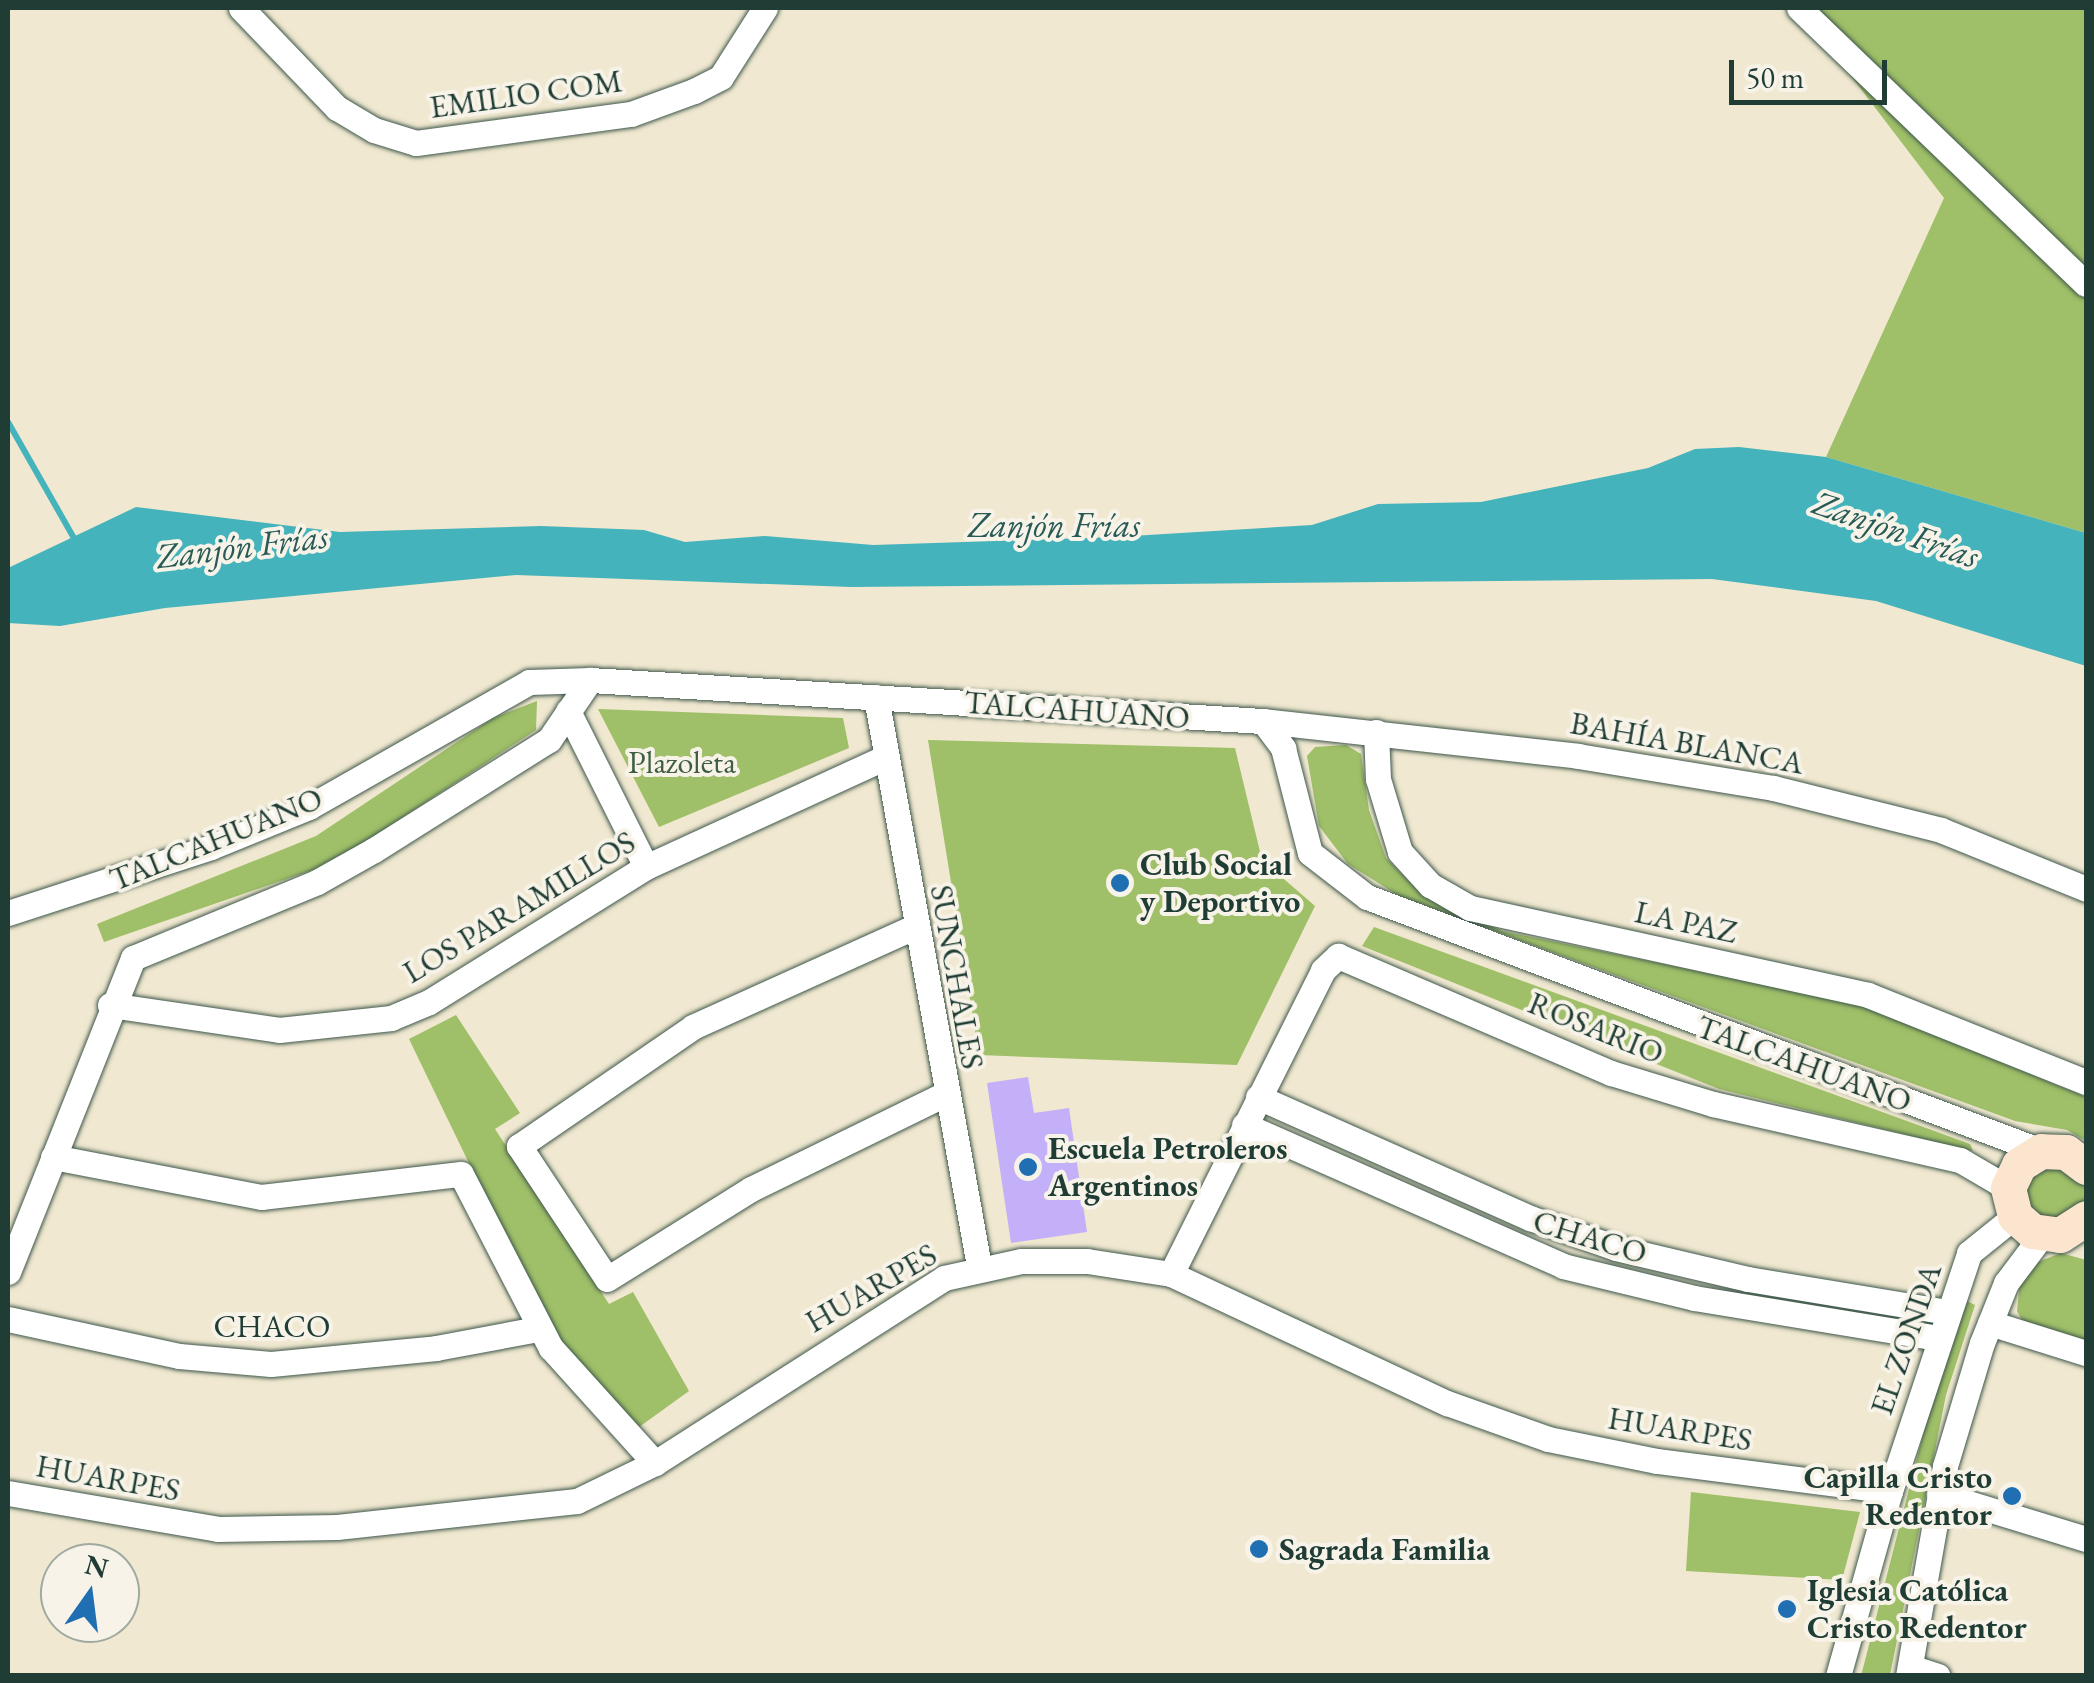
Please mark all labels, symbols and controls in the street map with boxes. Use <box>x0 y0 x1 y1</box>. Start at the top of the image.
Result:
scale bar <box>1734 40 1892 102</box>
text: 50 m <box>1746 58 1804 97</box>
street label: EMILIO COM <box>427 61 625 127</box>
water label: Zanjón Frías <box>1808 481 1984 577</box>
water label: Zanjón Frías <box>968 504 1140 546</box>
water label: Zanjón Frías <box>154 515 330 577</box>
street label: TALCAHUANO <box>963 683 1191 737</box>
street label: BAHÍA BLANCA <box>1567 704 1807 782</box>
park label: Plazoleta <box>628 743 736 781</box>
street label: TALCAHUANO <box>104 779 328 899</box>
street label: LOS PARAMILLOS <box>396 823 642 991</box>
place label: Club Social y Deportivo <box>1140 846 1300 921</box>
marker: Club Social y Deportivo <box>1109 872 1131 894</box>
street label: SUNCHALES <box>922 882 992 1072</box>
street label: LA PAZ <box>1631 892 1741 952</box>
street label: ROSARIO <box>1523 984 1669 1072</box>
street label: TALCAHUANO <box>1691 1007 1917 1121</box>
place label: Escuela Petroleros Argentinos <box>1048 1130 1287 1205</box>
marker: Escuela Petroleros Argentinos <box>1017 1156 1039 1178</box>
street label: CHACO <box>1528 1202 1652 1272</box>
street label: HUARPES <box>799 1235 943 1341</box>
street label: EL ZONDA <box>1862 1258 1950 1420</box>
street label: CHACO <box>214 1307 330 1345</box>
street label: HUARPES <box>1605 1399 1755 1459</box>
street label: HUARPES <box>33 1446 183 1510</box>
place label: Capilla Cristo Redentor <box>1804 1459 1992 1534</box>
marker: Capilla Cristo Redentor <box>2001 1485 2023 1507</box>
place label: Sagrada Familia <box>1279 1530 1490 1568</box>
marker: Sagrada Familia <box>1248 1538 1270 1560</box>
north arrow <box>40 1543 140 1643</box>
text: N <box>81 1546 112 1586</box>
place label: Iglesia Católica Cristo Redentor <box>1807 1572 2027 1647</box>
marker: Iglesia Católica Cristo Redentor <box>1776 1598 1798 1620</box>

